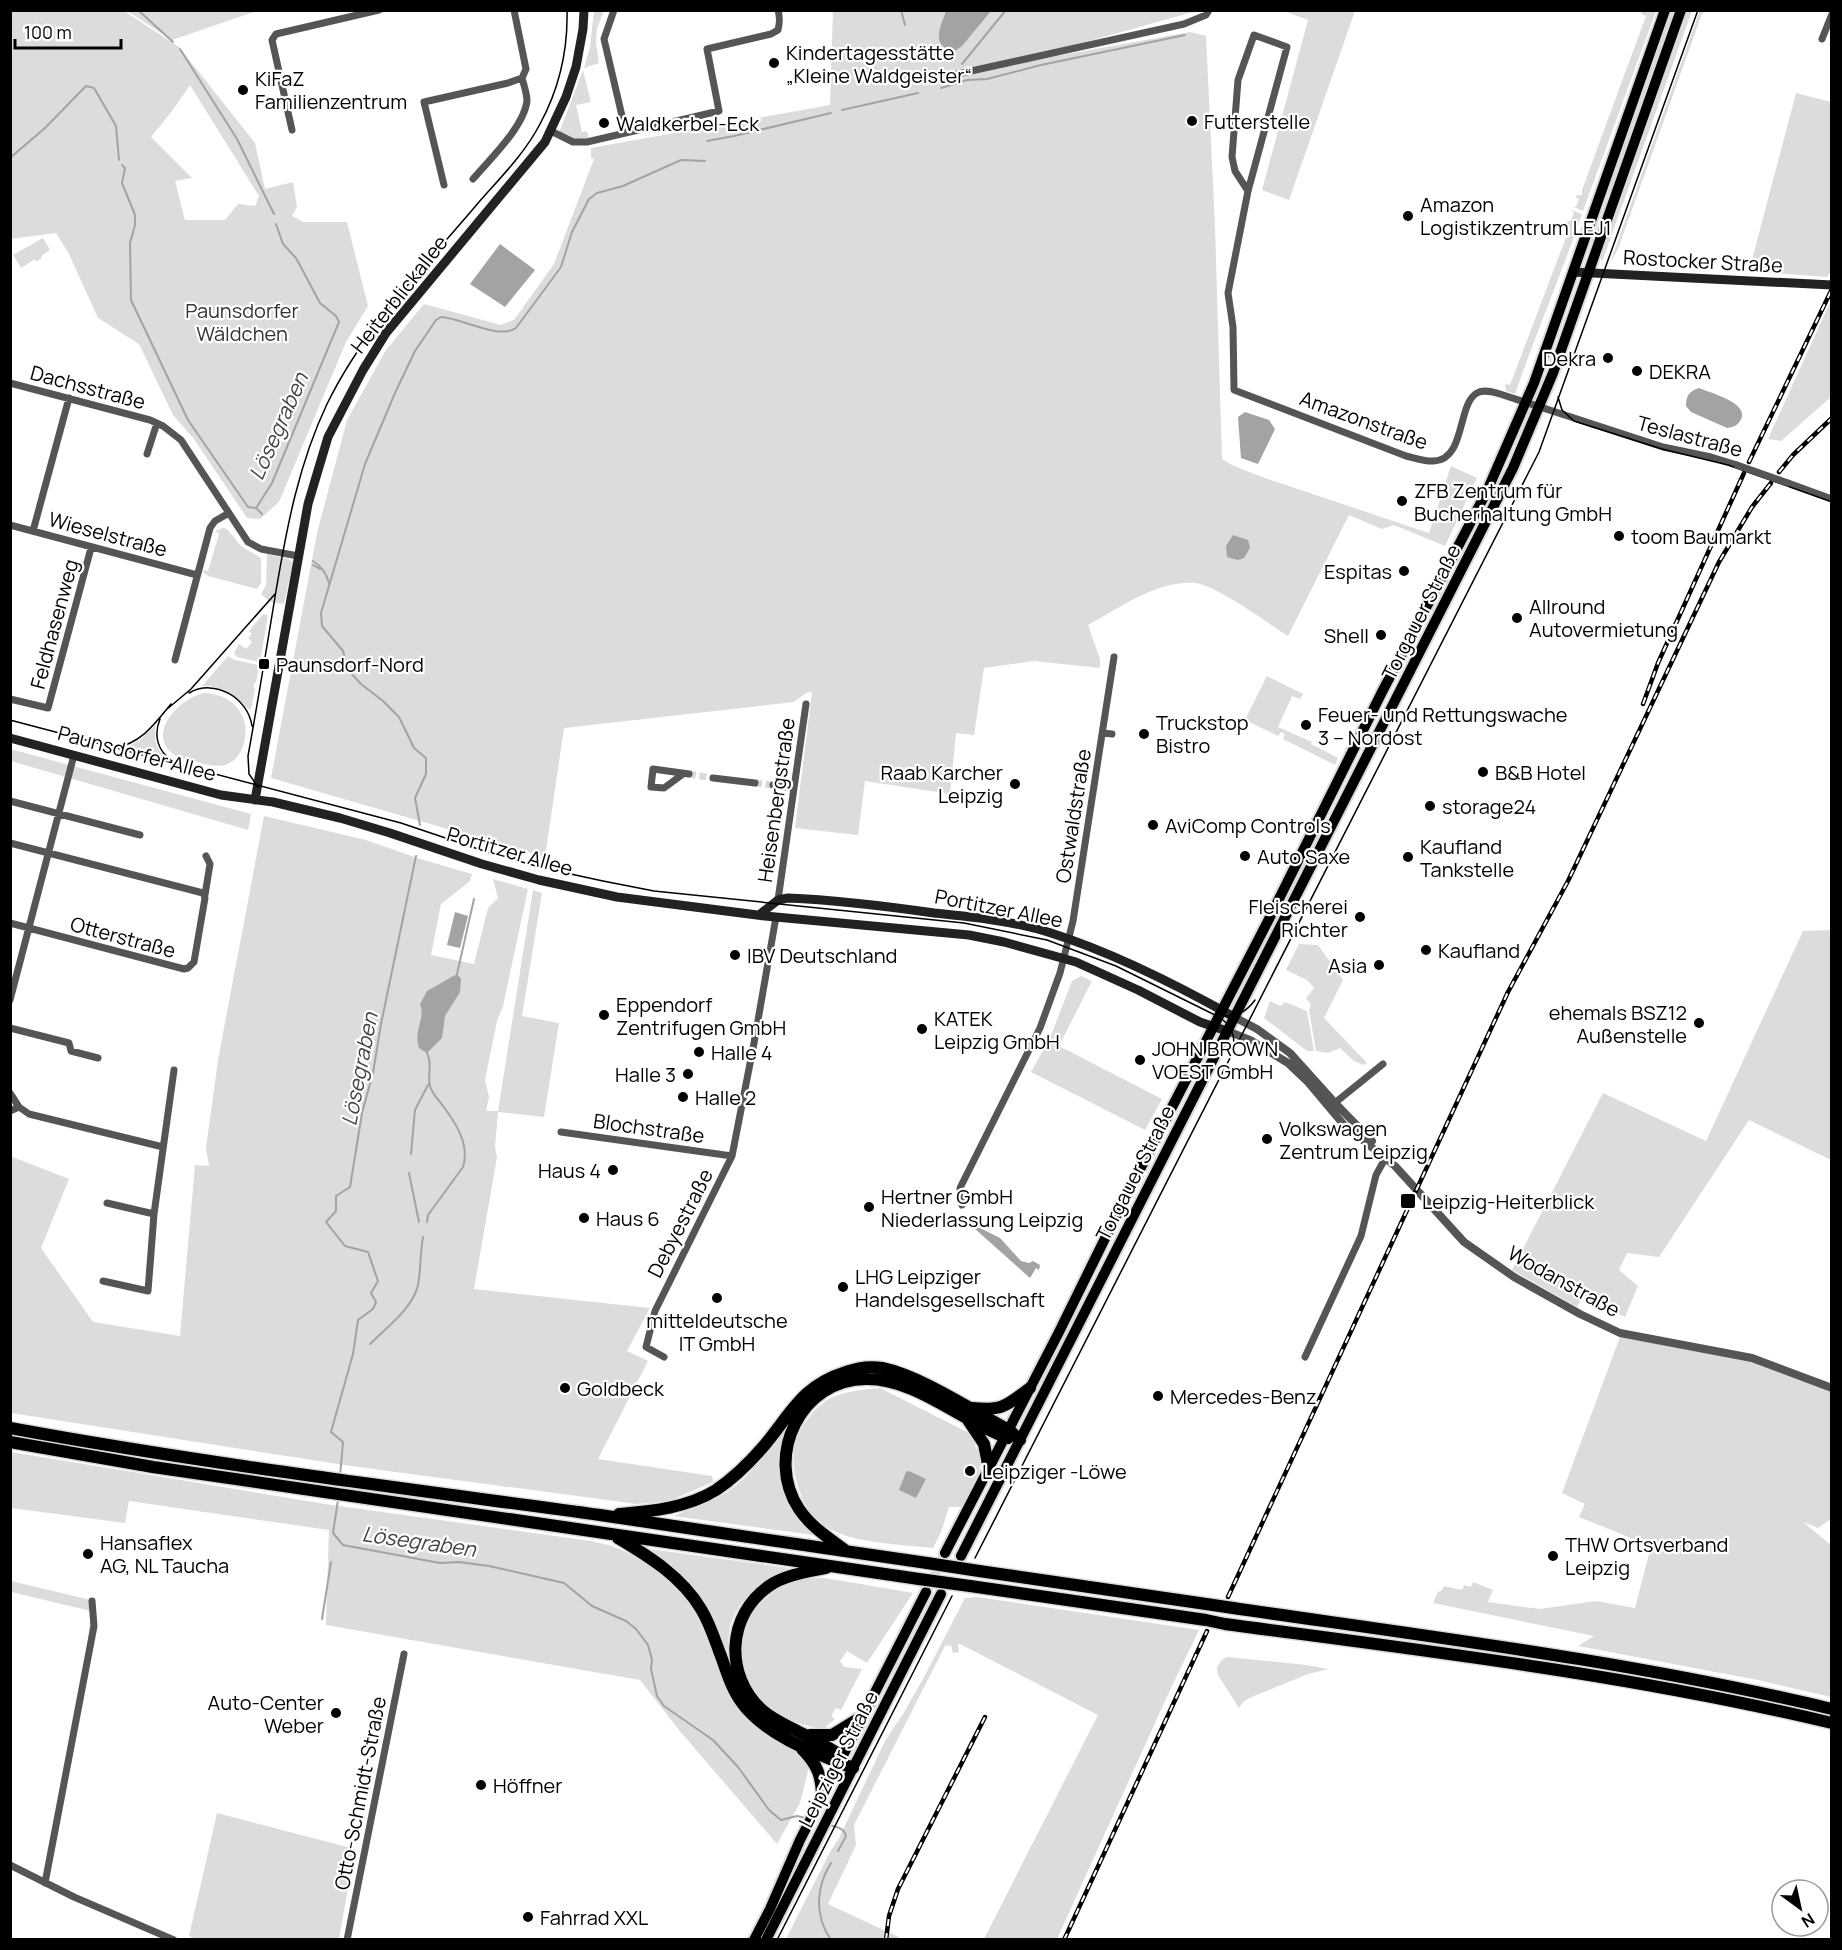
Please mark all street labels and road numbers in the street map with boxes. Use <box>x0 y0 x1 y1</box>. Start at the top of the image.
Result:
street label: Heiterblickallee <box>344 230 454 358</box>
street label: Rostocker Straße <box>1622 243 1784 279</box>
street label: Dachsstraße <box>27 359 149 415</box>
street label: Amazonstraße <box>1296 384 1432 456</box>
street label: Teslastraße <box>1634 409 1746 463</box>
street label: Wieselstraße <box>46 505 170 563</box>
street label: Torgauer Straße <box>1375 540 1467 684</box>
street label: Feldhasenweg <box>24 556 84 692</box>
street label: Heisenbergstraße <box>751 716 801 884</box>
street label: Paunsdorfer Allee <box>55 719 219 787</box>
street label: Ostwaldstraße <box>1049 747 1097 885</box>
street label: Portitzer Allee <box>444 820 576 882</box>
street label: Portitzer Allee <box>933 882 1065 934</box>
street label: Otterstraße <box>67 910 179 964</box>
street label: Torgauer Straße <box>1089 1101 1181 1245</box>
street label: Blochstraße <box>592 1107 706 1149</box>
street label: Debyestraße <box>641 1164 719 1282</box>
street label: Wodanstraße <box>1503 1239 1625 1323</box>
street label: Leipziger Straße <box>792 1686 884 1832</box>
street label: Otto-Schmidt-Straße <box>328 1694 392 1892</box>

